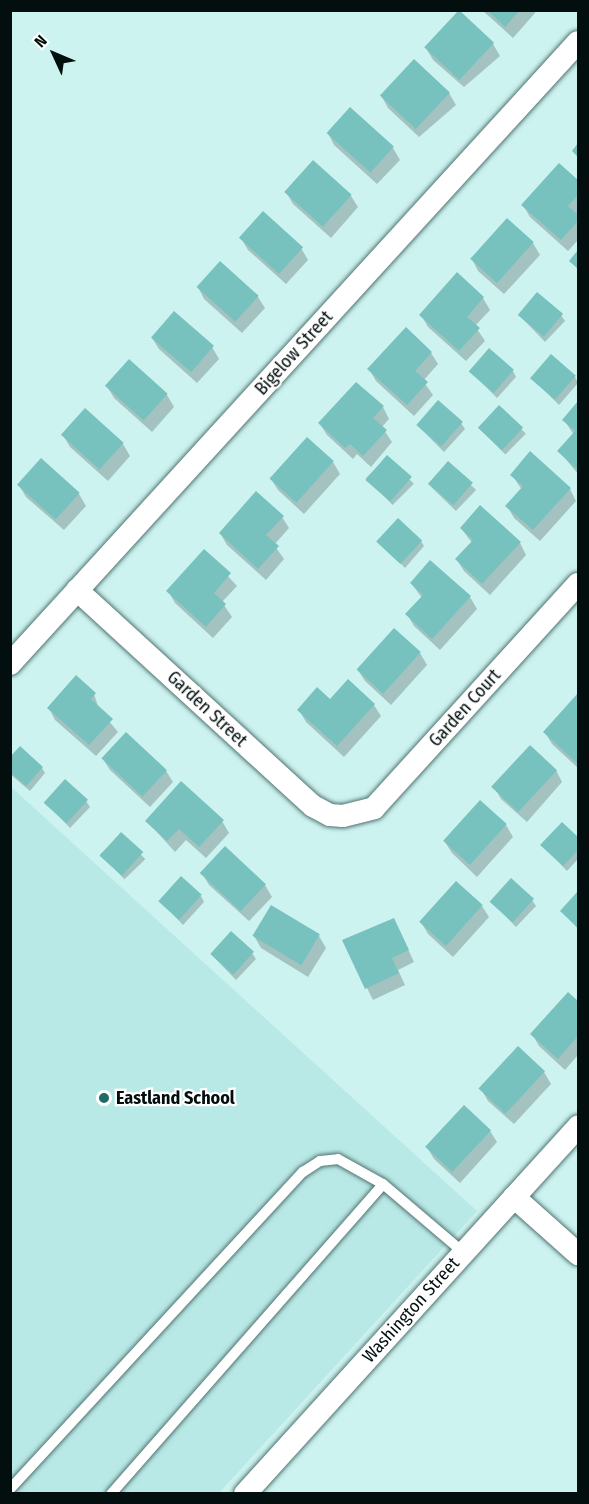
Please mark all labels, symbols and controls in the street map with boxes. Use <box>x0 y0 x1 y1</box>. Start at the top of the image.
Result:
north arrow <box>24 24 84 84</box>
text: N <box>31 31 51 51</box>
street label: Bigelow Street <box>251 306 337 400</box>
street label: Garden Court <box>425 665 505 751</box>
street label: Garden Street <box>163 667 251 751</box>
place label: Eastland School <box>116 1087 235 1109</box>
marker: Eastland School <box>97 1091 111 1105</box>
street label: Washington Street <box>358 1253 464 1367</box>

